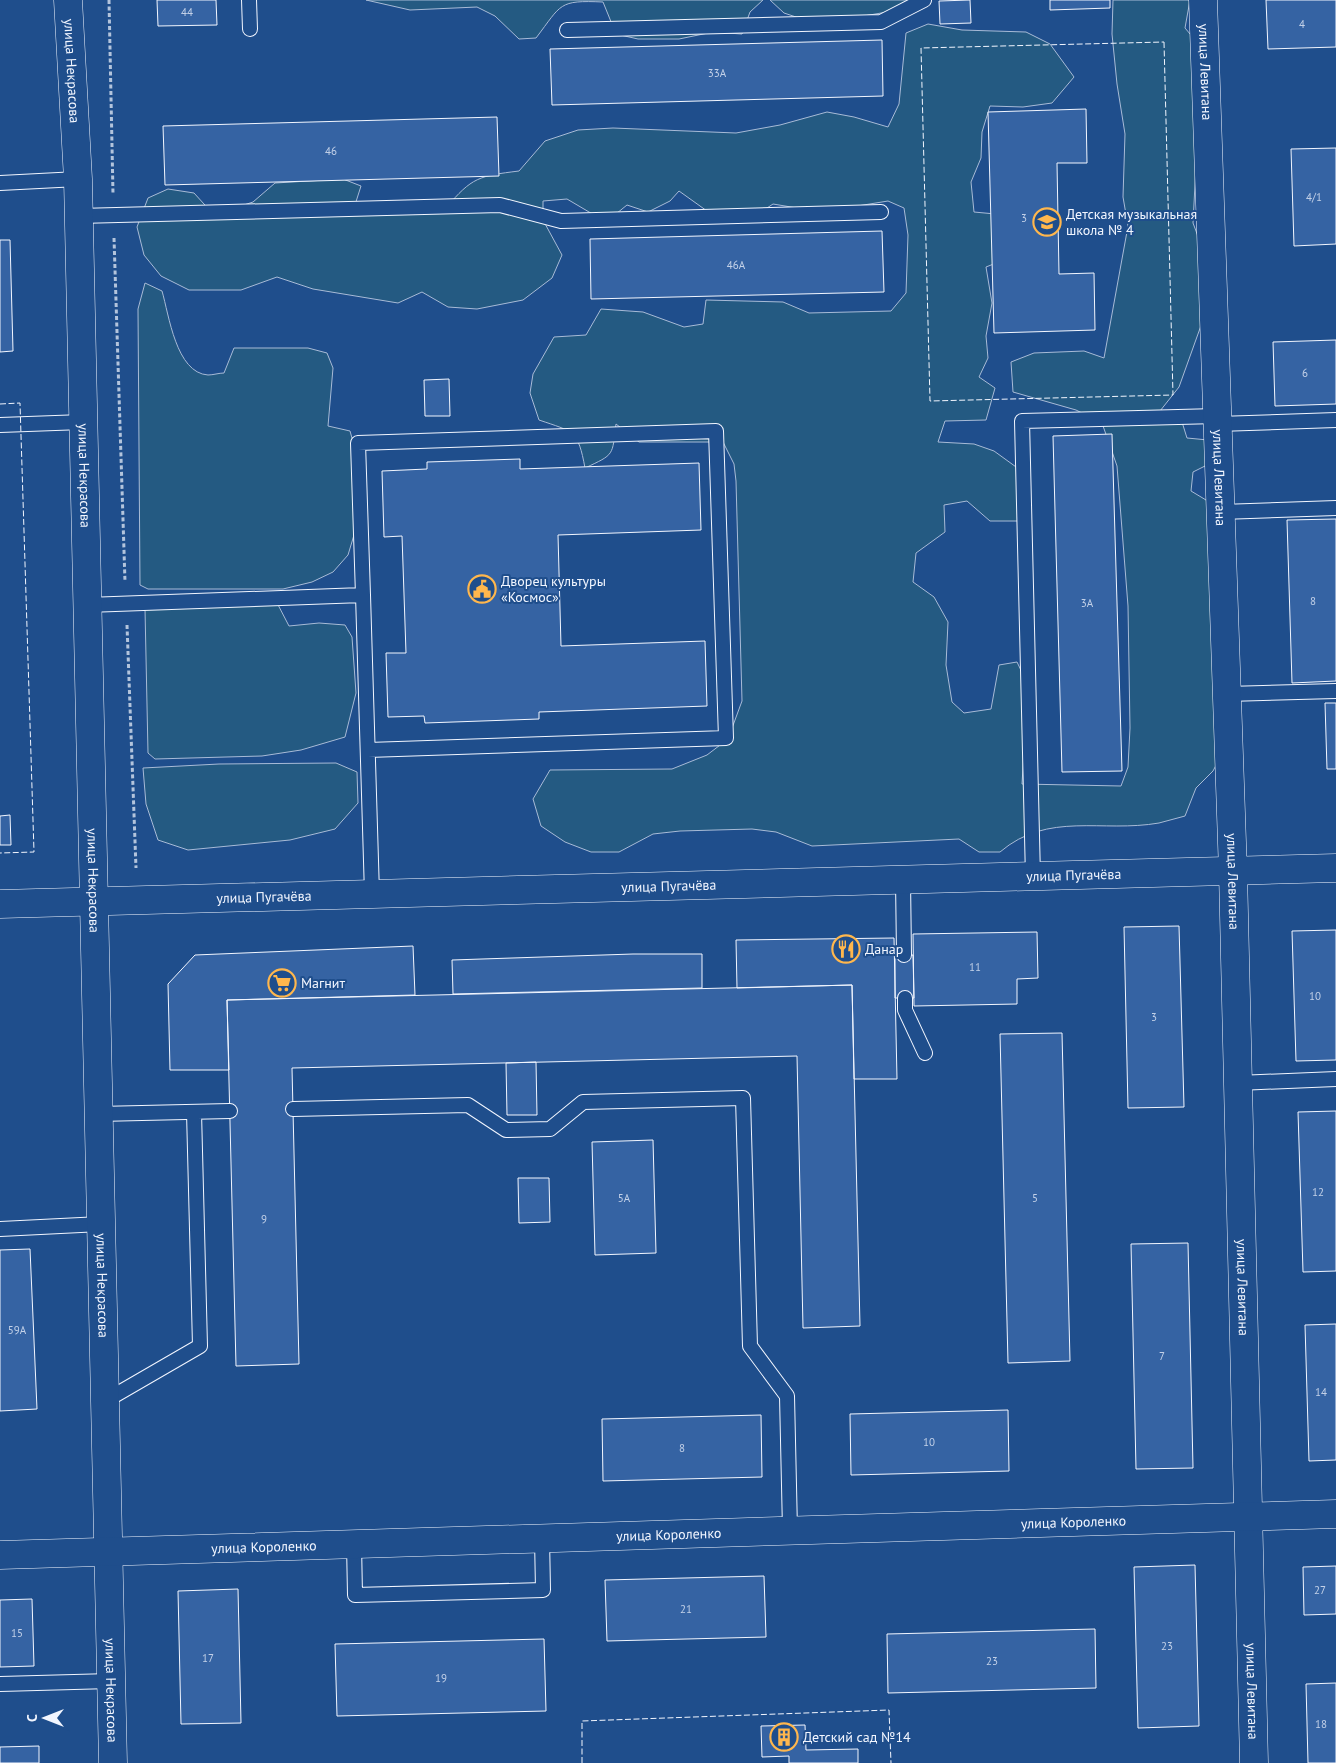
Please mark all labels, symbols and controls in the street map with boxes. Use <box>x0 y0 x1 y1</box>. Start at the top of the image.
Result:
house number: 44 <box>181 5 193 19</box>
house number: 4 <box>1299 17 1305 31</box>
street label: улица Некрасова <box>60 18 84 124</box>
street label: улица Левитана <box>1195 23 1216 121</box>
house number: 33А <box>708 66 727 80</box>
house number: 46 <box>325 144 337 158</box>
house number: 4/1 <box>1306 190 1322 204</box>
place label: Детская музыкальная школа № 4 <box>1066 205 1197 239</box>
school or university icon: Детская музыкальная школа № 4 <box>1032 207 1062 237</box>
house number: 3 <box>1021 211 1027 225</box>
house number: 46А <box>727 258 746 272</box>
house number: 6 <box>1302 366 1308 380</box>
street label: улица Некрасова <box>74 423 95 528</box>
street label: улица Левитана <box>1209 429 1230 526</box>
place label: Дворец культуры «Космос» <box>501 572 606 606</box>
public building icon: Дворец культуры «Космос» <box>467 574 497 604</box>
house number: 8 <box>1310 594 1316 608</box>
house number: 3А <box>1081 596 1094 610</box>
street label: улица Некрасова <box>83 828 104 933</box>
street label: улица Левитана <box>1223 833 1243 930</box>
street label: улица Пугачёва <box>1026 865 1122 885</box>
street label: улица Пугачёва <box>621 876 717 896</box>
street label: улица Пугачёва <box>216 887 312 907</box>
restaurant icon: Данар <box>831 934 861 964</box>
place label: Данар <box>865 940 903 958</box>
house number: 11 <box>969 960 981 974</box>
supermarket icon: Магнит <box>267 968 297 998</box>
place label: Магнит <box>301 974 345 992</box>
house number: 10 <box>1309 989 1321 1003</box>
house number: 3 <box>1151 1010 1157 1024</box>
house number: 12 <box>1312 1185 1324 1199</box>
house number: 5А <box>618 1191 631 1205</box>
house number: 5 <box>1032 1191 1038 1205</box>
house number: 9 <box>261 1212 267 1226</box>
street label: улица Некрасова <box>92 1233 113 1338</box>
street label: улица Левитана <box>1233 1239 1253 1336</box>
house number: 59А <box>8 1323 27 1337</box>
house number: 7 <box>1159 1349 1165 1363</box>
house number: 14 <box>1315 1385 1327 1399</box>
house number: 10 <box>923 1435 935 1449</box>
house number: 8 <box>679 1441 685 1455</box>
street label: улица Короленко <box>1021 1511 1126 1533</box>
street label: улица Короленко <box>616 1524 722 1545</box>
street label: улица Короленко <box>211 1536 317 1558</box>
house number: 27 <box>1314 1583 1326 1597</box>
house number: 21 <box>680 1602 692 1616</box>
house number: 15 <box>11 1626 23 1640</box>
street label: улица Некрасова <box>101 1638 122 1743</box>
house number: 23 <box>1161 1639 1173 1653</box>
street label: улица Левитана <box>1242 1643 1262 1740</box>
house number: 17 <box>202 1651 214 1665</box>
house number: 23 <box>986 1654 998 1668</box>
house number: 19 <box>435 1671 447 1685</box>
north arrow <box>20 1693 70 1743</box>
text: С <box>23 1714 41 1722</box>
house number: 18 <box>1315 1717 1327 1731</box>
building icon: Детский сад №14 <box>769 1722 799 1752</box>
place label: Детский сад №14 <box>803 1728 911 1746</box>

